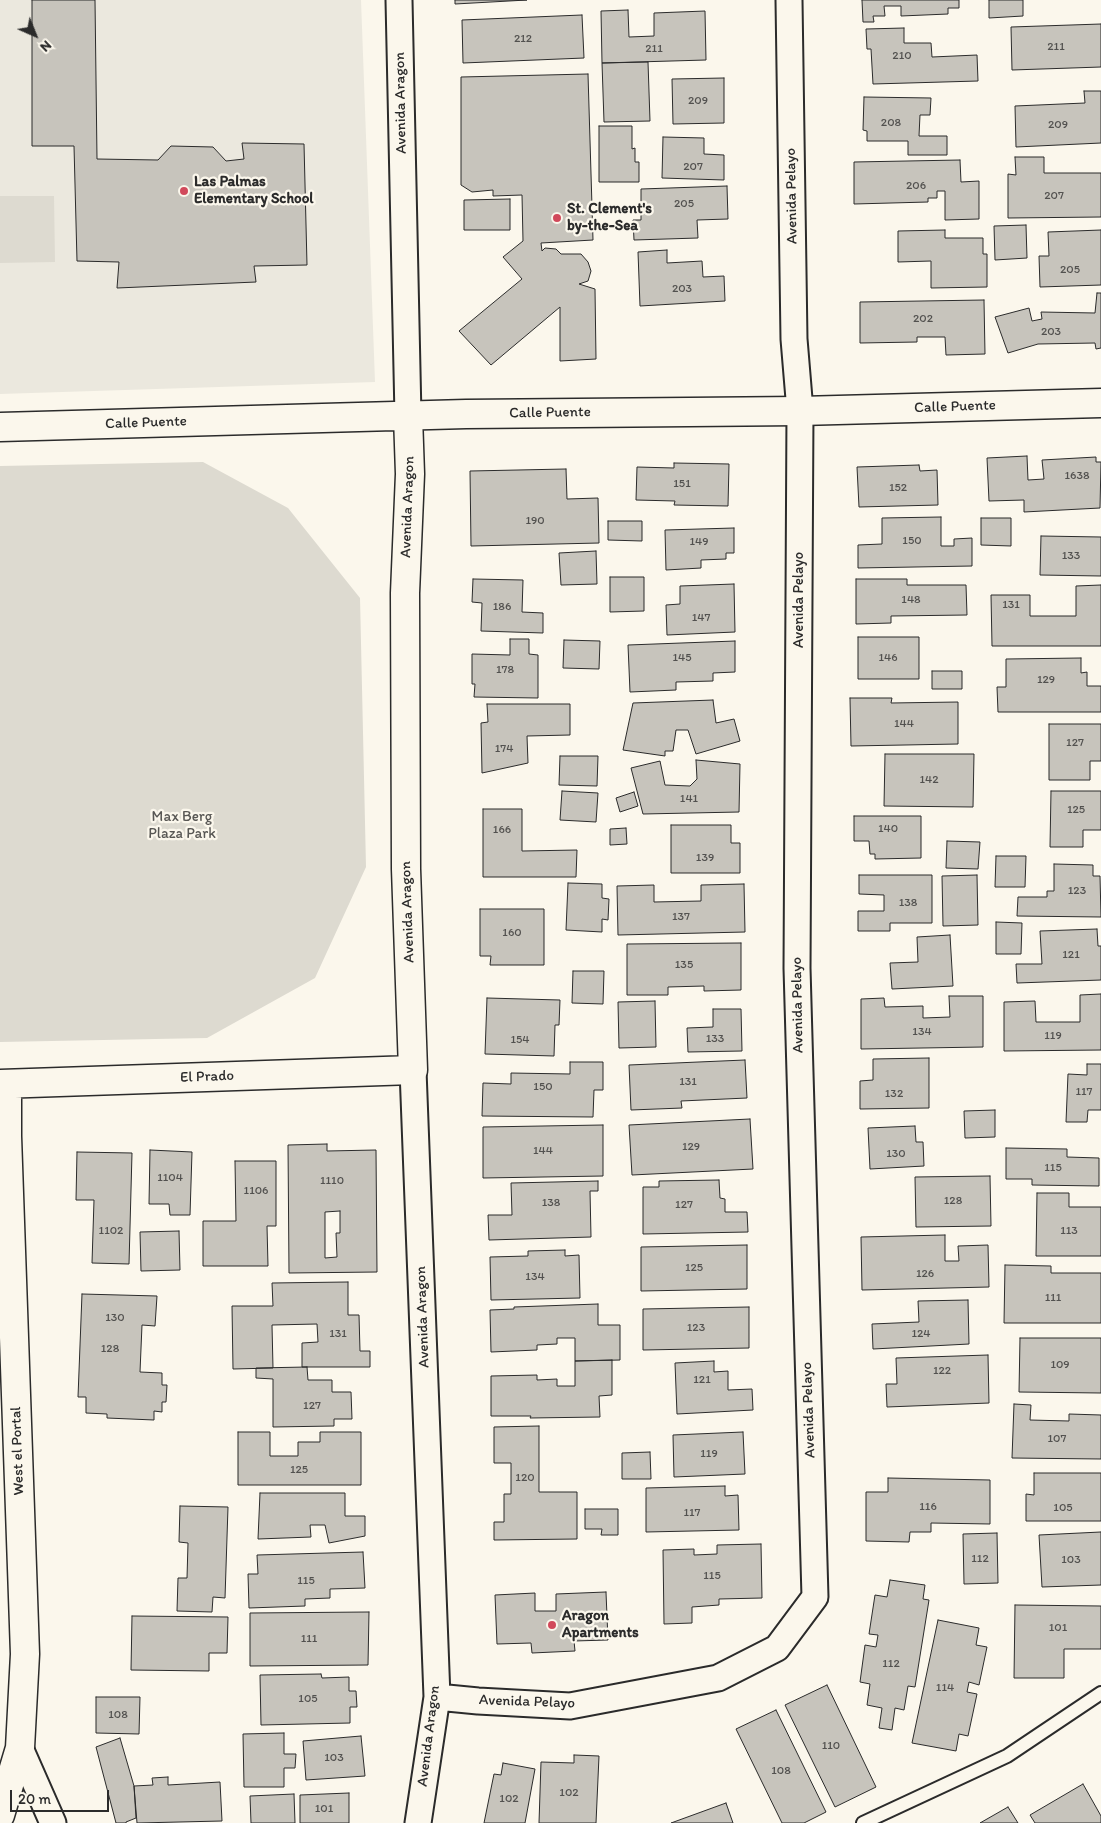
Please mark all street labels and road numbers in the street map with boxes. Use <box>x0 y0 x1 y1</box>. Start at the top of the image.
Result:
street label: Avenida Aragon <box>391 52 411 154</box>
street label: Avenida Pelayo <box>782 148 802 244</box>
street label: Calle Puente <box>914 397 996 417</box>
street label: Calle Puente <box>509 403 591 423</box>
street label: Calle Puente <box>105 413 187 433</box>
street label: Avenida Aragon <box>397 456 419 558</box>
street label: Avenida Pelayo <box>790 552 808 648</box>
street label: Avenida Aragon <box>397 861 419 963</box>
street label: Avenida Pelayo <box>788 957 808 1053</box>
street label: El Prado <box>180 1067 234 1087</box>
street label: Avenida Aragon <box>412 1266 434 1368</box>
street label: Avenida Pelayo <box>798 1362 820 1458</box>
street label: West el Portal <box>7 1406 29 1496</box>
street label: Avenida Aragon <box>414 1684 444 1788</box>
street label: Avenida Pelayo <box>479 1691 575 1713</box>

